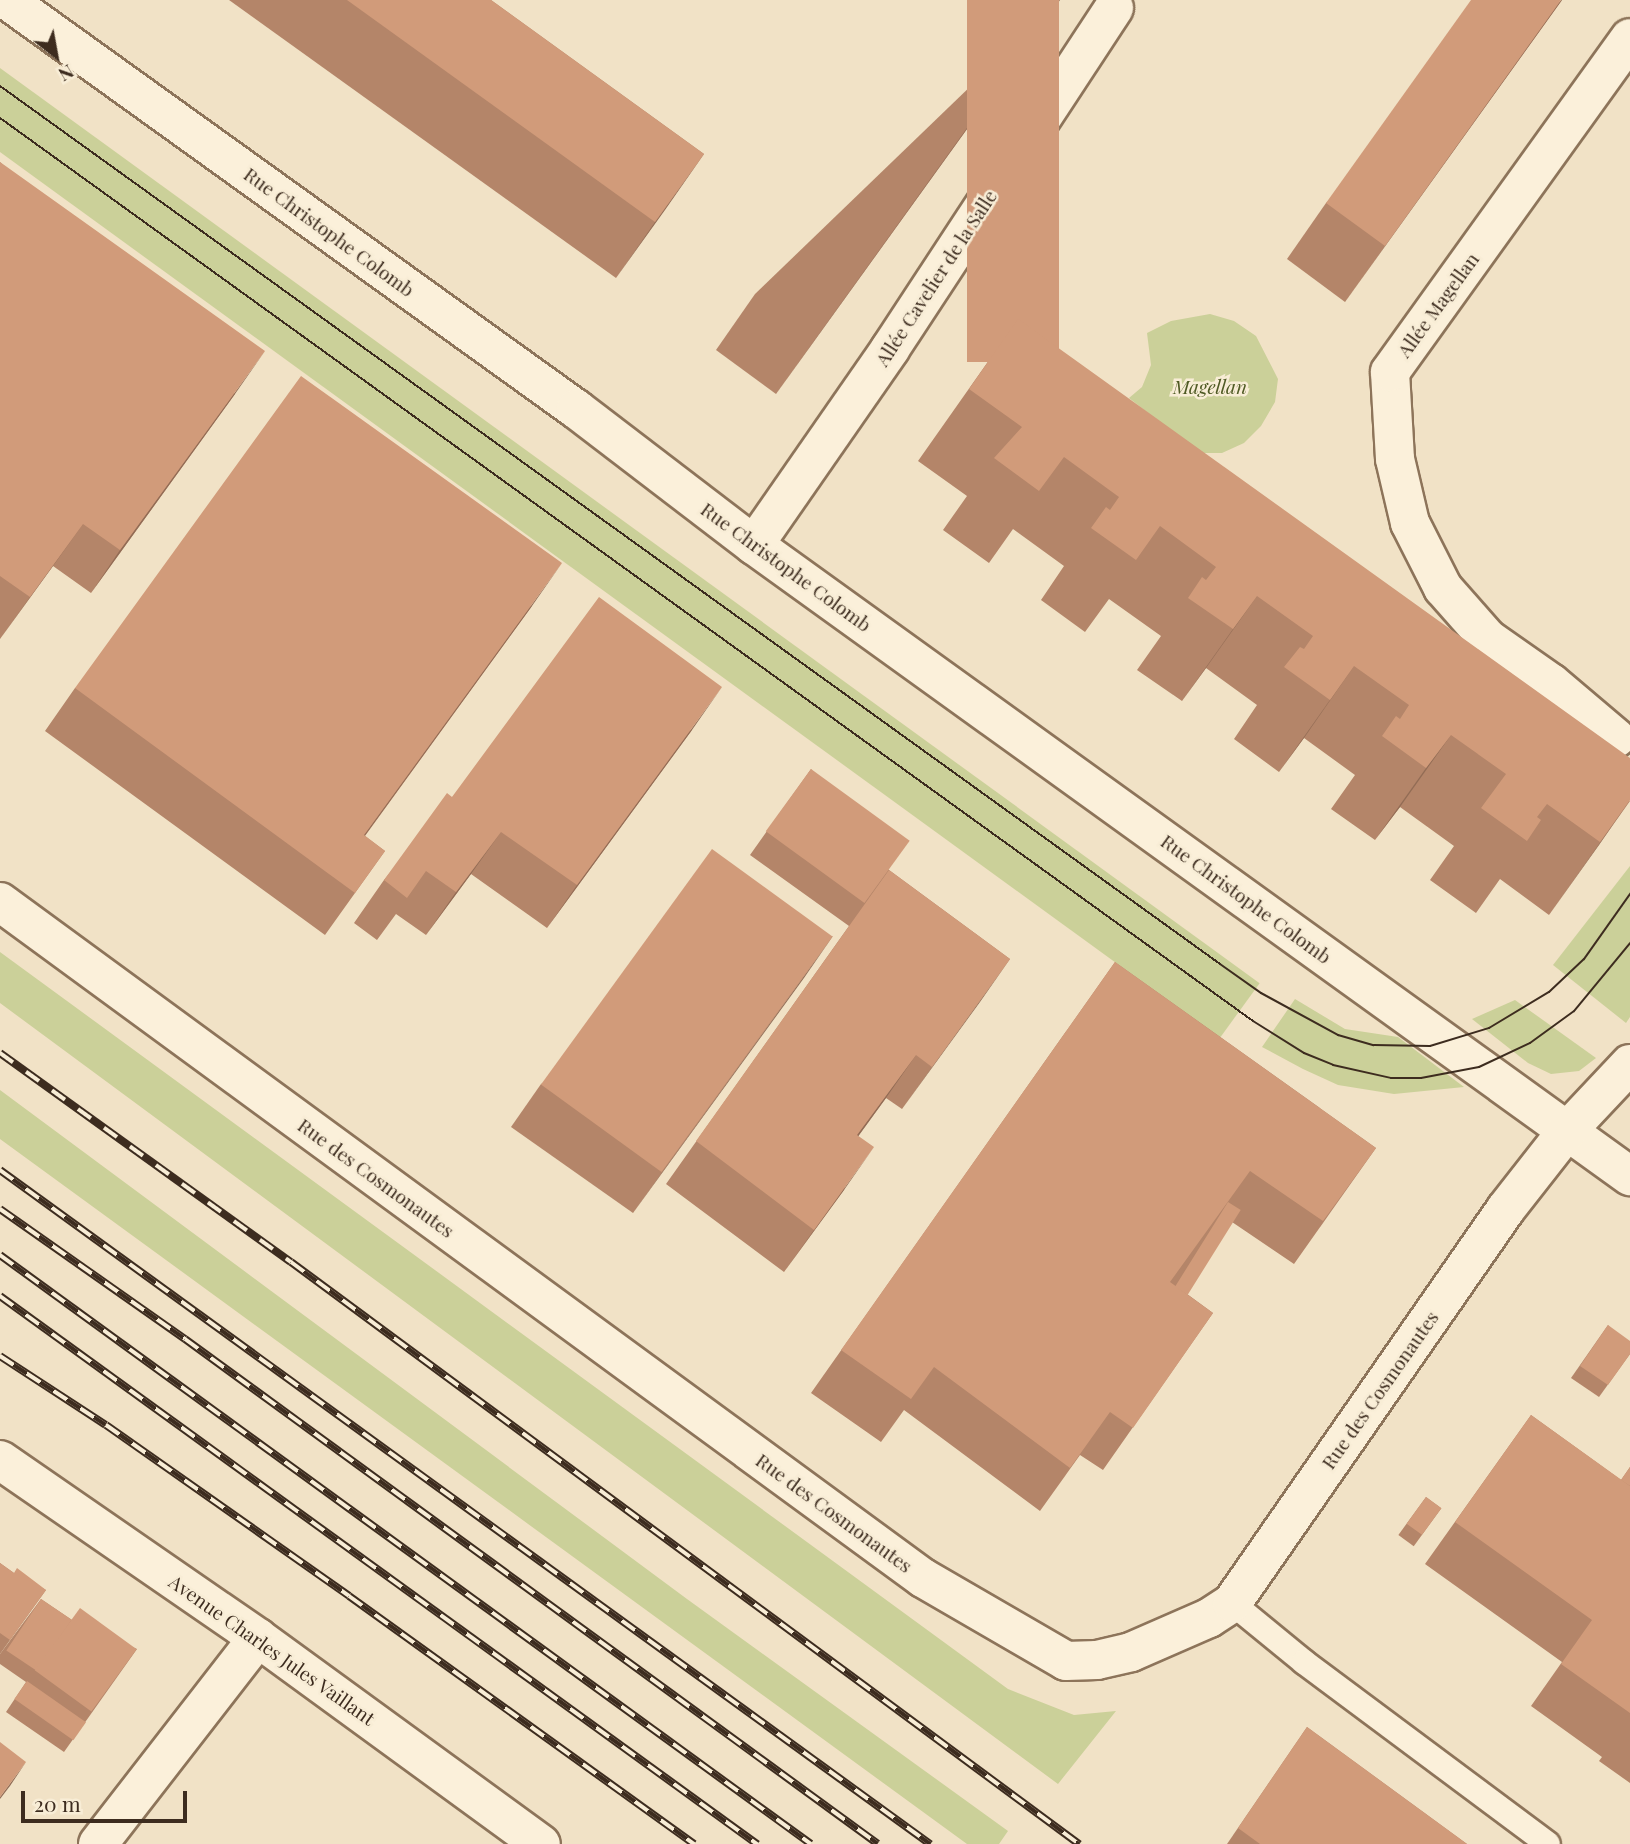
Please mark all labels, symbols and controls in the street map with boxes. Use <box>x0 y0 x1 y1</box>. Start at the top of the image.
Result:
north arrow <box>21 21 91 91</box>
text: N <box>54 59 79 89</box>
street label: Rue Christophe Colomb <box>240 163 418 301</box>
street label: Allée Cavelier de la Salle <box>870 185 1002 371</box>
street label: Allée Magellan <box>1392 248 1484 362</box>
park label: Magellan <box>1173 376 1247 398</box>
street label: Rue Christophe Colomb <box>697 498 875 636</box>
street label: Rue Christophe Colomb <box>1157 830 1335 968</box>
street label: Rue des Cosmonautes <box>293 1114 459 1242</box>
street label: Rue des Cosmonautes <box>1317 1307 1443 1473</box>
street label: Rue des Cosmonautes <box>751 1449 917 1577</box>
street label: Avenue Charles Jules Vaillant <box>164 1570 380 1730</box>
scale bar <box>24 1778 191 1822</box>
text: 20 m <box>34 1789 81 1817</box>

